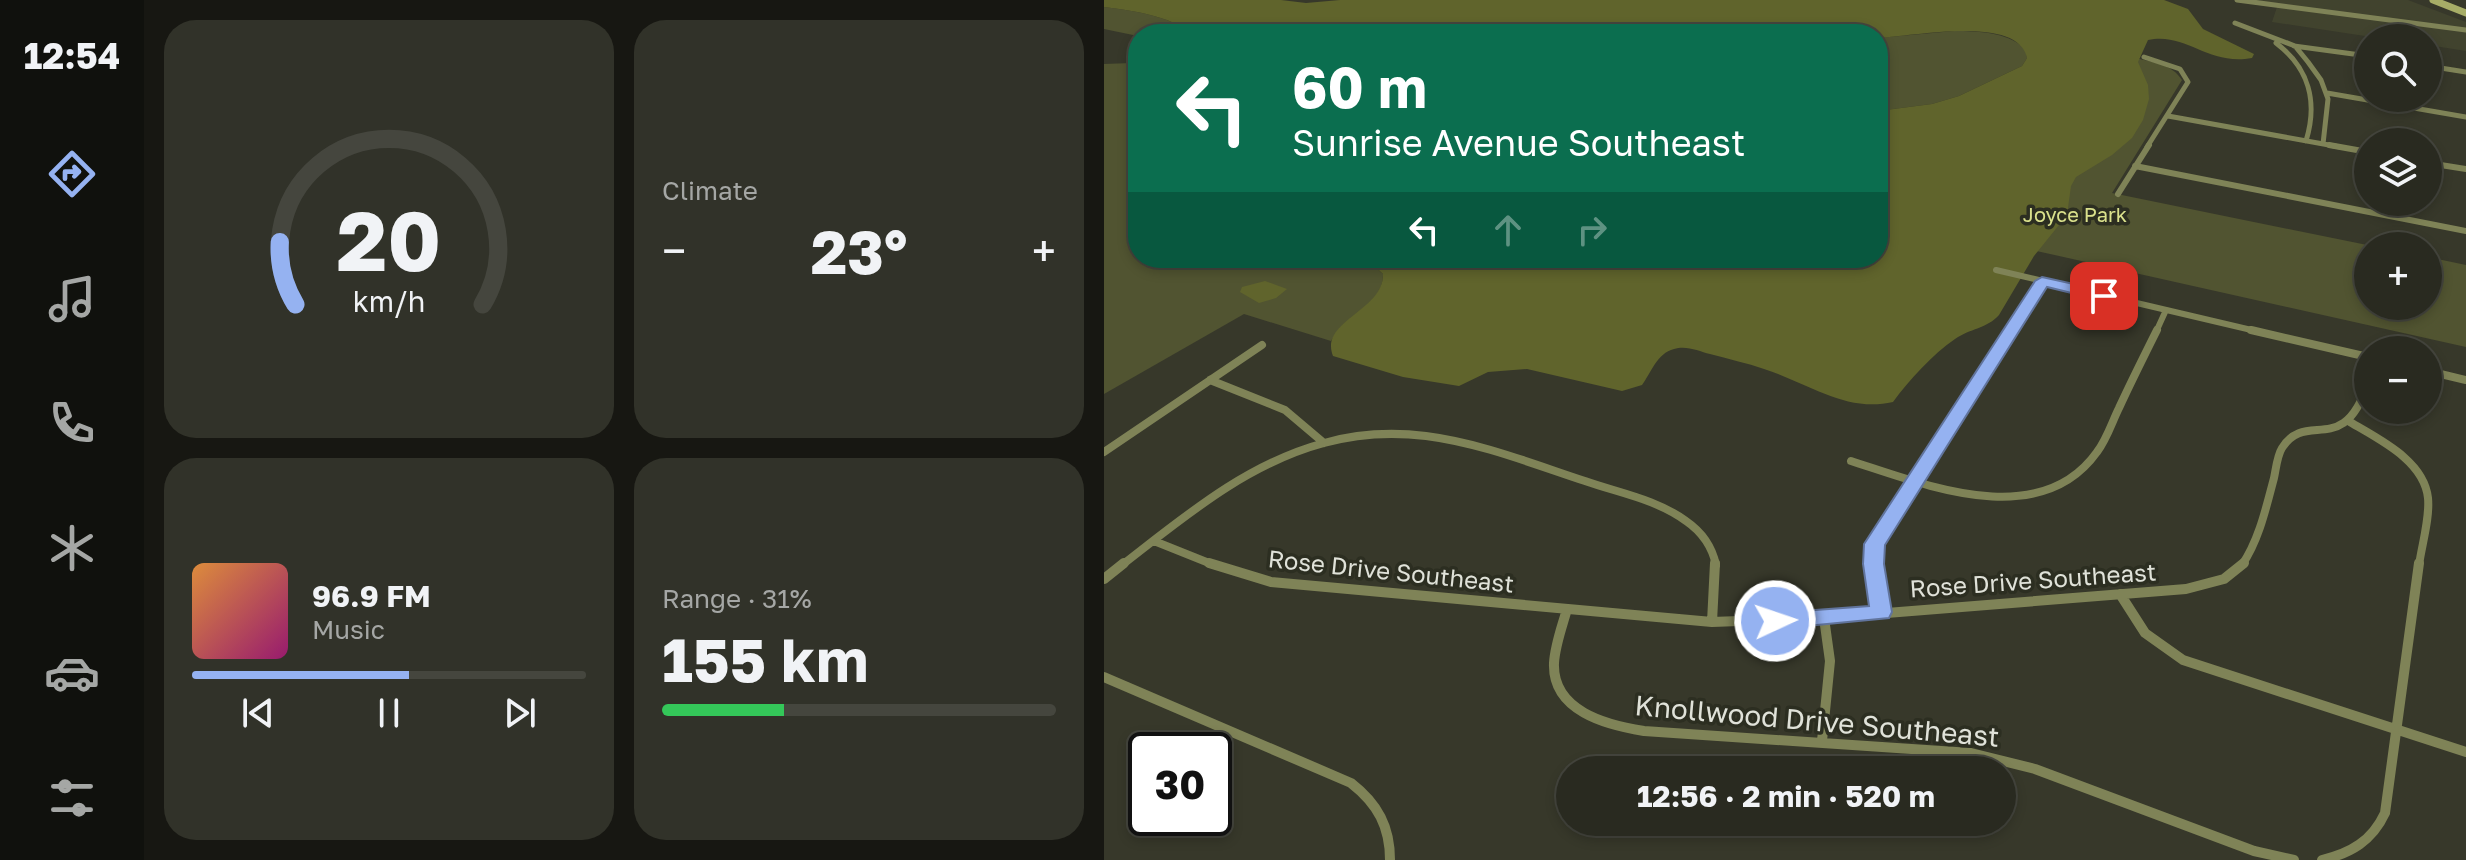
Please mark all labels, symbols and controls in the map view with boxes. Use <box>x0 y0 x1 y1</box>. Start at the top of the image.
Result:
map controls <box>2354 24 2442 424</box>
button: search <box>2354 24 2442 112</box>
text: 12:54 <box>24 34 120 77</box>
text: 60 m <box>1292 53 1427 120</box>
icon: left <box>1160 56 1264 160</box>
text: Sunrise Avenue Southeast <box>1292 121 1745 164</box>
button: layers <box>2354 128 2442 216</box>
icon: directions <box>44 146 100 202</box>
text: Climate <box>662 175 758 206</box>
text: 20 <box>337 189 441 289</box>
park label: Joyce Park <box>2023 202 2127 226</box>
icon: left <box>1402 208 1446 252</box>
icon: ahead <box>1486 208 1530 252</box>
icon: right <box>1570 208 1614 252</box>
text: 23° <box>811 215 907 287</box>
text: − <box>662 224 686 277</box>
text: + <box>1032 224 1056 277</box>
button: + <box>2354 232 2442 320</box>
pin <box>2070 262 2138 330</box>
icon: music <box>44 271 100 327</box>
icon: arrive <box>2082 274 2126 318</box>
text: km/h <box>353 284 425 318</box>
button: − <box>2354 336 2442 424</box>
icon: phone <box>44 395 100 451</box>
icon: climate <box>44 520 100 576</box>
street label: Rose Drive Southeast <box>1267 543 1516 598</box>
street label: Rose Drive Southeast <box>1909 556 2157 603</box>
text: 96.9 FM <box>312 578 431 614</box>
position arrow <box>1733 579 1817 663</box>
text: Range · 31% <box>662 583 812 614</box>
text: Music <box>312 614 385 645</box>
text: 155 km <box>662 623 868 695</box>
icon: car <box>44 645 100 701</box>
street label: Knollwood Drive Southeast <box>1633 688 2001 753</box>
icon: previous <box>236 691 280 735</box>
icon: pause <box>367 691 411 735</box>
icon: next <box>498 691 542 735</box>
speed limit sign: 30 <box>1128 732 1232 836</box>
icon: filters <box>44 770 100 826</box>
text: 12:56 · 2 min · 520 m <box>1637 778 1935 814</box>

